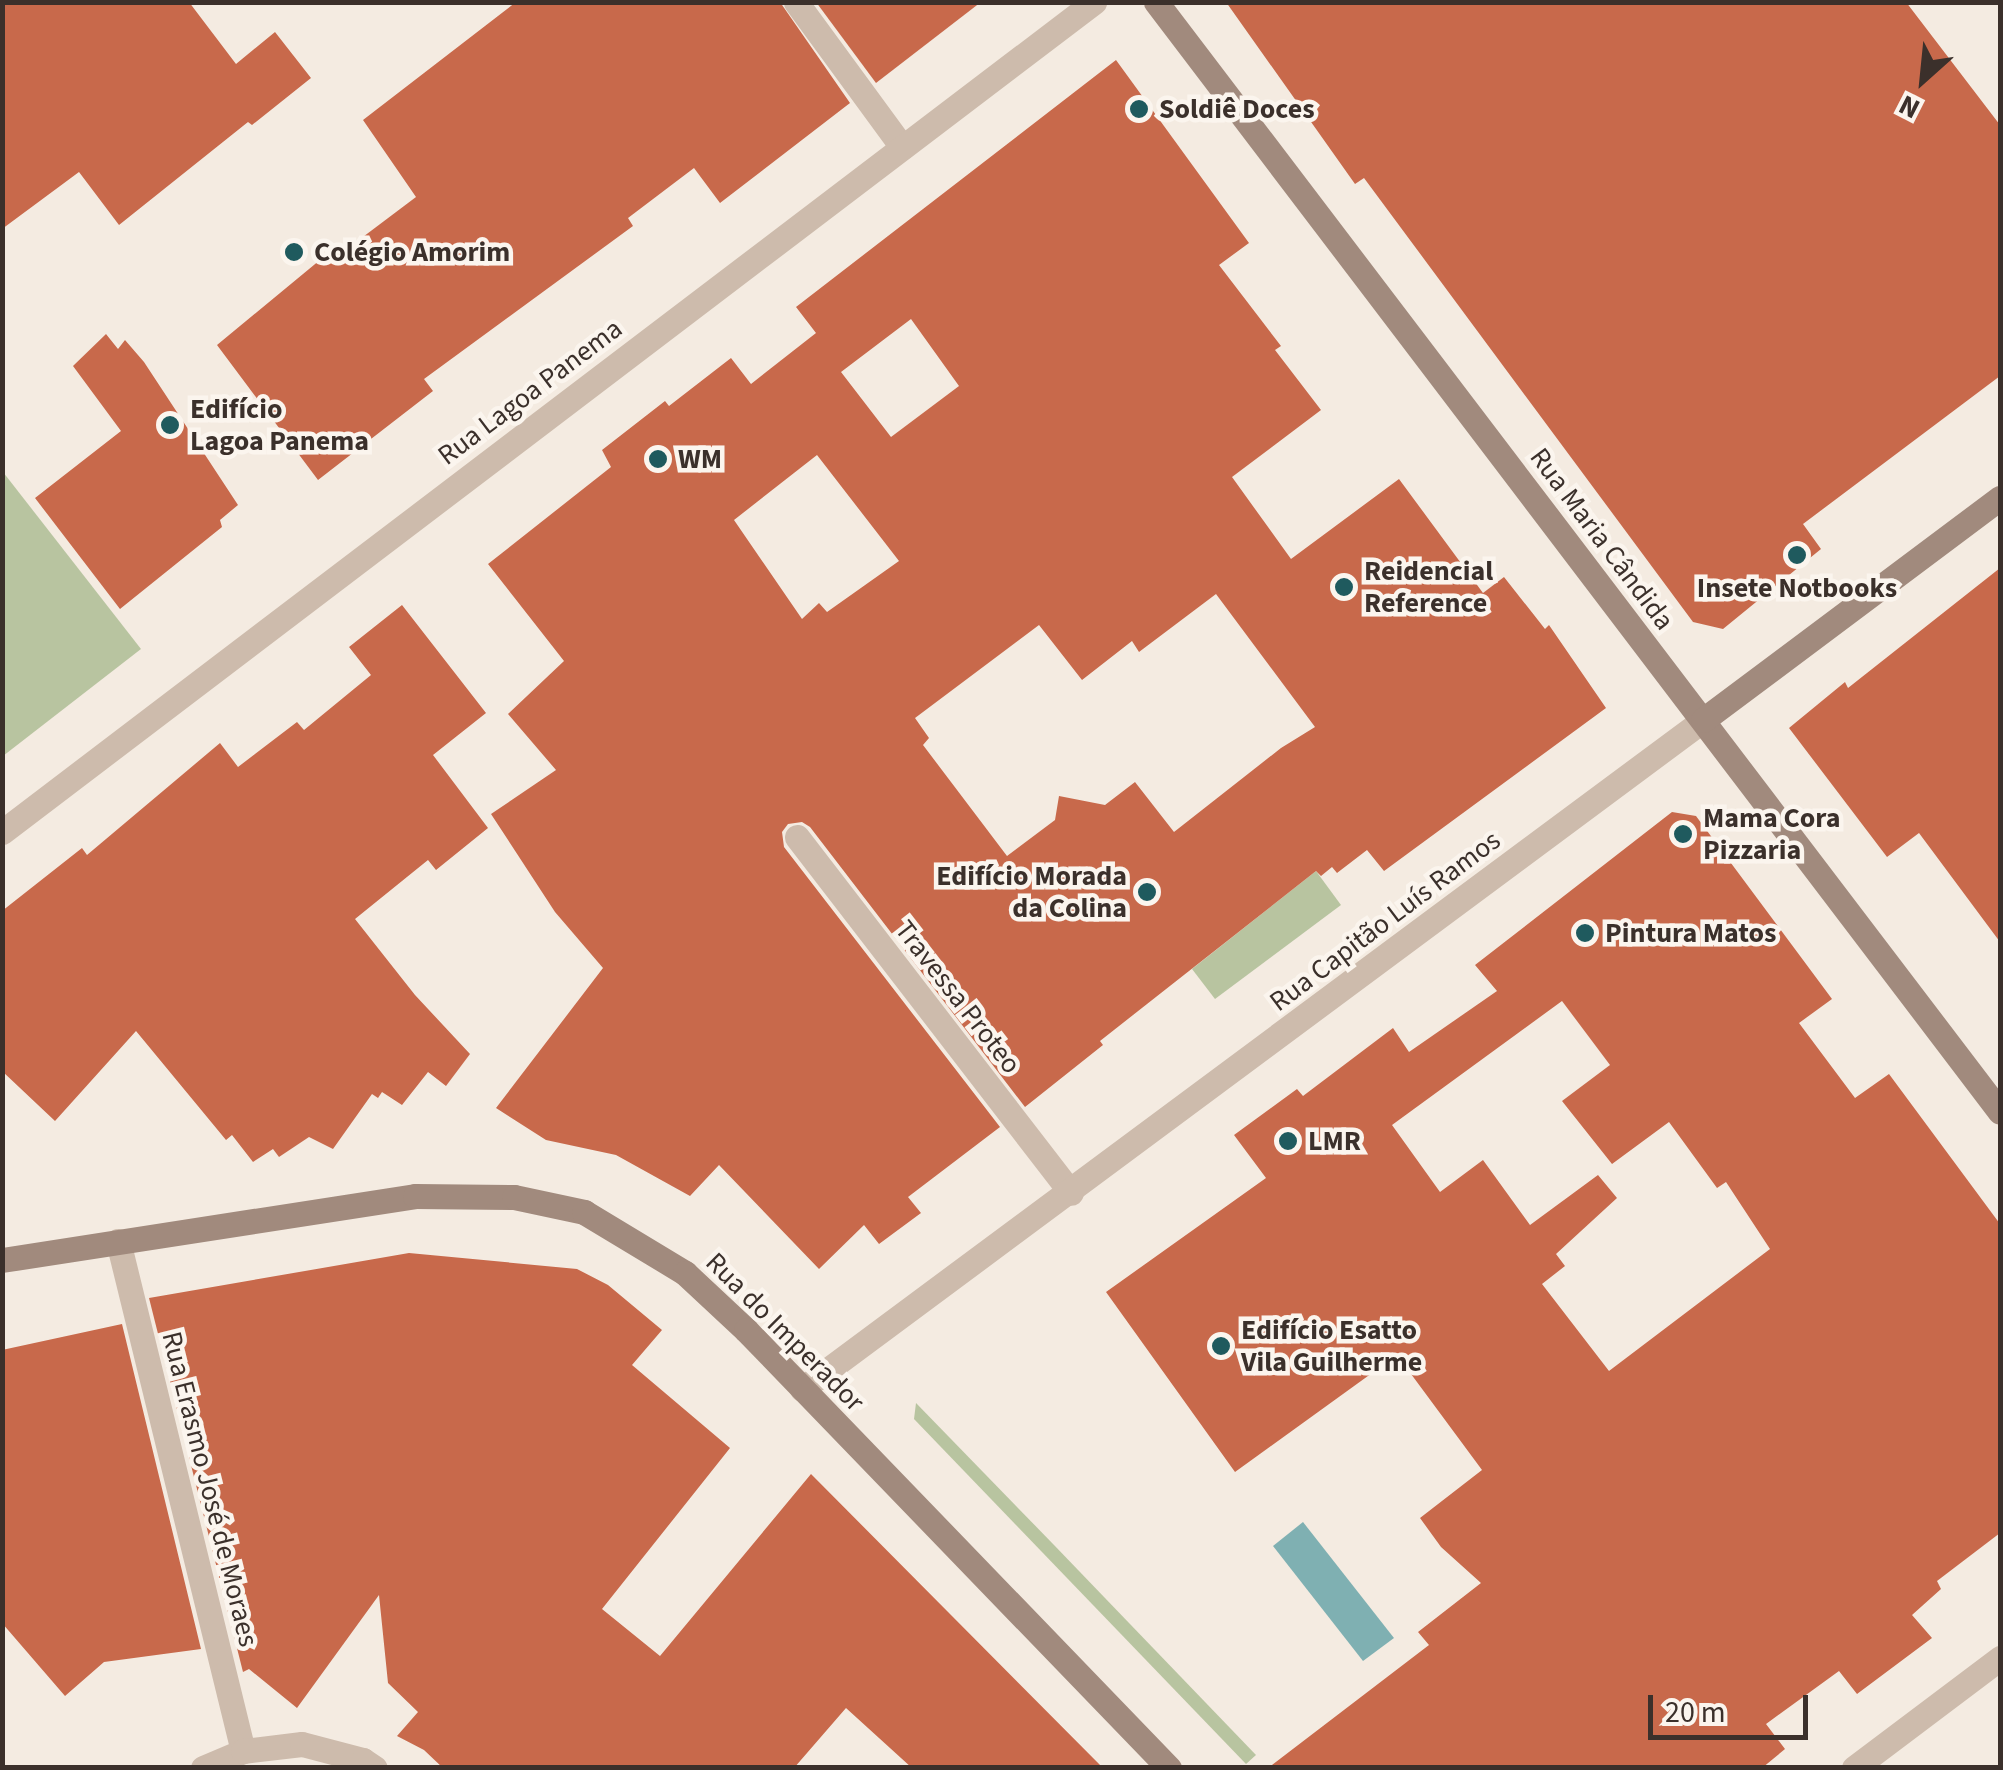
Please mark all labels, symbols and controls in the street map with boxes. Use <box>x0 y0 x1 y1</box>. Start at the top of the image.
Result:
north arrow <box>1873 30 1973 130</box>
text: N <box>1892 85 1927 129</box>
place label: Soldiê Doces <box>1159 92 1315 126</box>
marker: Soldiê Doces <box>1128 98 1150 120</box>
place label: Colégio Amorim <box>314 235 510 269</box>
marker: Colégio Amorim <box>283 241 305 263</box>
street label: Rua Lagoa Panema <box>431 312 629 472</box>
place label: Edifício Lagoa Panema <box>190 392 369 458</box>
marker: Edifício Lagoa Panema <box>159 414 181 436</box>
street label: Rua Maria Cândida <box>1523 441 1681 637</box>
place label: WM <box>678 442 722 476</box>
marker: WM <box>647 448 669 470</box>
marker: Insete Notbooks <box>1786 544 1808 566</box>
place label: Reidencial Reference <box>1364 554 1493 620</box>
place label: Insete Notbooks <box>1697 571 1897 605</box>
marker: Reidencial Reference <box>1333 576 1355 598</box>
place label: Mama Cora Pizzaria <box>1703 801 1840 867</box>
street label: Rua Capitão Luís Ramos <box>1263 823 1507 1019</box>
marker: Mama Cora Pizzaria <box>1672 823 1694 845</box>
place label: Edifício Morada da Colina <box>936 859 1127 925</box>
marker: Edifício Morada da Colina <box>1136 881 1158 903</box>
street label: Travessa Proteo <box>888 914 1028 1080</box>
place label: Pintura Matos <box>1605 916 1776 950</box>
marker: Pintura Matos <box>1574 922 1596 944</box>
place label: LMR <box>1308 1124 1361 1158</box>
marker: LMR <box>1277 1130 1299 1152</box>
street label: Rua do Imperador <box>699 1246 871 1418</box>
place label: Edifício Esatto Vila Guilherme <box>1241 1313 1422 1379</box>
street label: Rua Erasmo José de Moraes <box>155 1328 265 1650</box>
marker: Edifício Esatto Vila Guilherme <box>1210 1335 1232 1357</box>
scale bar <box>1653 1675 1813 1737</box>
text: 20 m <box>1665 1691 1726 1734</box>

